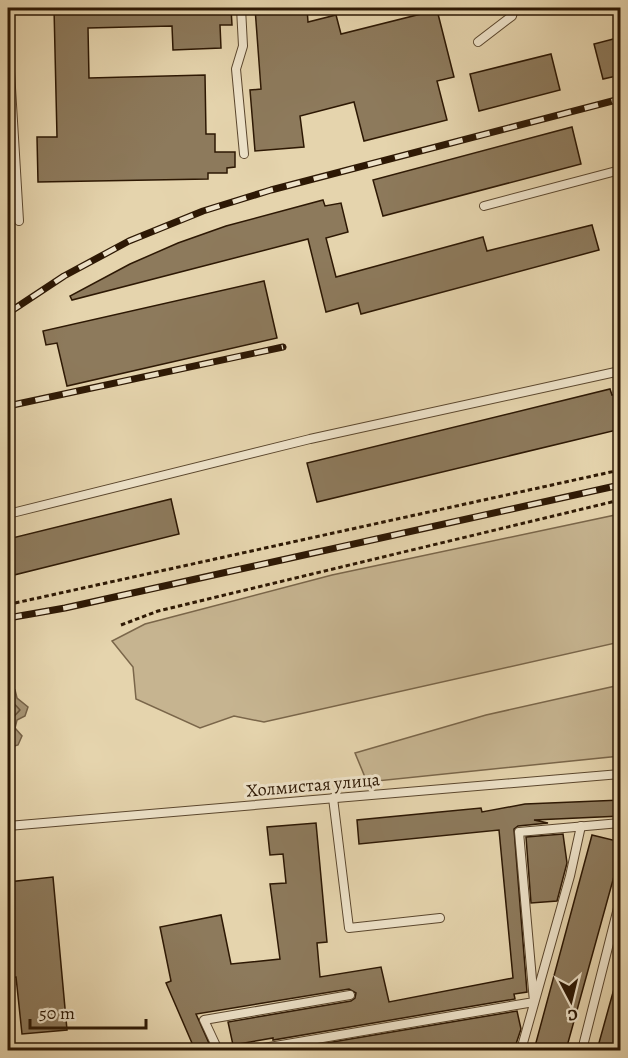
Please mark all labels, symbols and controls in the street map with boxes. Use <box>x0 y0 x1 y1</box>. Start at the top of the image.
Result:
street label: Холмистая улица <box>245 767 382 803</box>
north arrow <box>541 971 601 1031</box>
scale bar <box>30 992 146 1030</box>
text: 50 m <box>39 1001 75 1025</box>
text: С <box>566 1003 579 1026</box>

